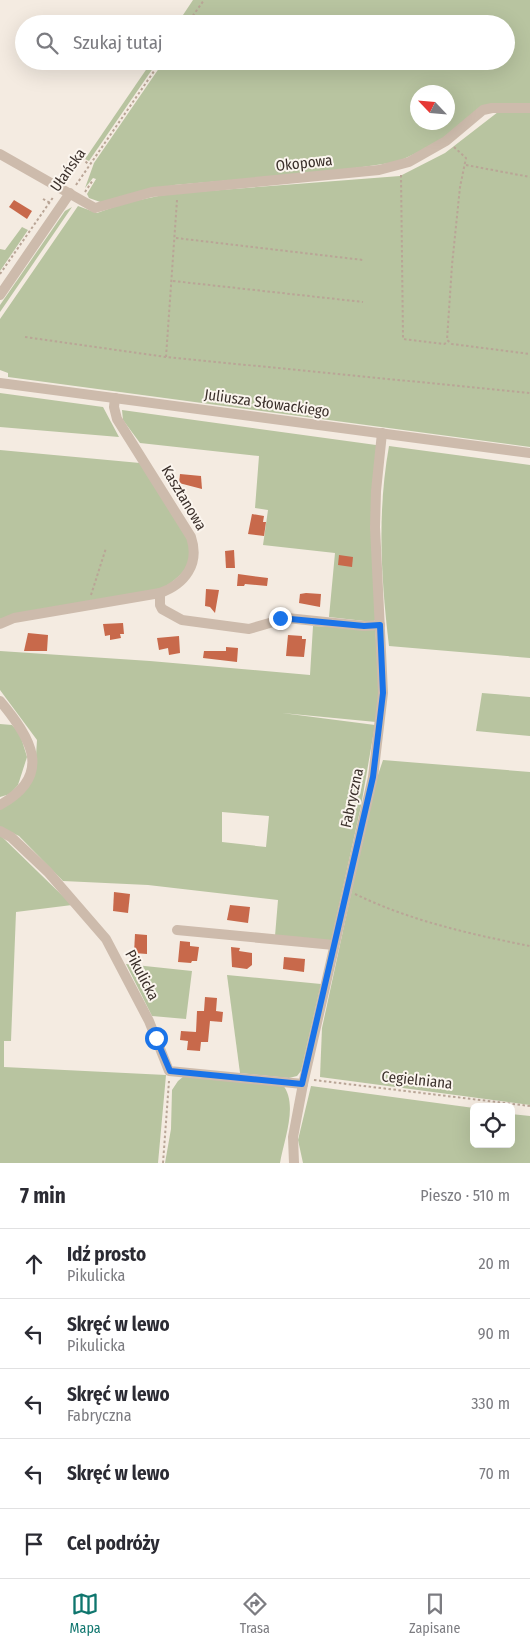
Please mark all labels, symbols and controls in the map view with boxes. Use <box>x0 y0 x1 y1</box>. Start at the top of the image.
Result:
search box <box>15 15 515 70</box>
icon: search <box>33 29 61 57</box>
text: Szukaj tutaj <box>73 31 163 54</box>
north arrow <box>410 85 455 130</box>
street label: Ułańska <box>47 145 89 195</box>
street label: Okopowa <box>275 151 333 175</box>
street label: Juliusza Słowackiego <box>203 385 331 421</box>
street label: Kasztanowa <box>158 462 210 534</box>
route end <box>269 607 292 630</box>
street label: Fabryczna <box>337 767 367 829</box>
street label: Pikulicka <box>121 947 163 1003</box>
route start <box>145 1027 168 1050</box>
street label: Cegielniana <box>381 1067 453 1093</box>
map controls <box>470 1103 515 1148</box>
button: locate <box>470 1103 515 1148</box>
text: 7 min <box>20 1183 66 1209</box>
text: Pieszo · 510 m <box>420 1186 510 1205</box>
text: Idź prosto <box>67 1243 146 1266</box>
icon: ahead <box>20 1250 48 1278</box>
text: 20 m <box>479 1254 510 1273</box>
text: Pikulicka <box>67 1266 125 1285</box>
text: Skręć w lewo <box>67 1313 170 1336</box>
icon: left <box>20 1320 48 1348</box>
text: 90 m <box>478 1324 510 1343</box>
text: Pikulicka <box>67 1336 125 1355</box>
text: Skręć w lewo <box>67 1383 170 1406</box>
icon: left <box>20 1390 48 1418</box>
text: 330 m <box>471 1394 510 1413</box>
text: Fabryczna <box>67 1406 132 1425</box>
icon: left <box>20 1460 48 1488</box>
text: Skręć w lewo <box>67 1462 170 1485</box>
text: 70 m <box>479 1464 510 1483</box>
icon: arrive <box>20 1530 48 1558</box>
text: Cel podróży <box>67 1532 160 1555</box>
tab: Mapa <box>70 1590 101 1637</box>
tab: Trasa <box>240 1590 270 1637</box>
tab: Zapisane <box>409 1590 460 1637</box>

